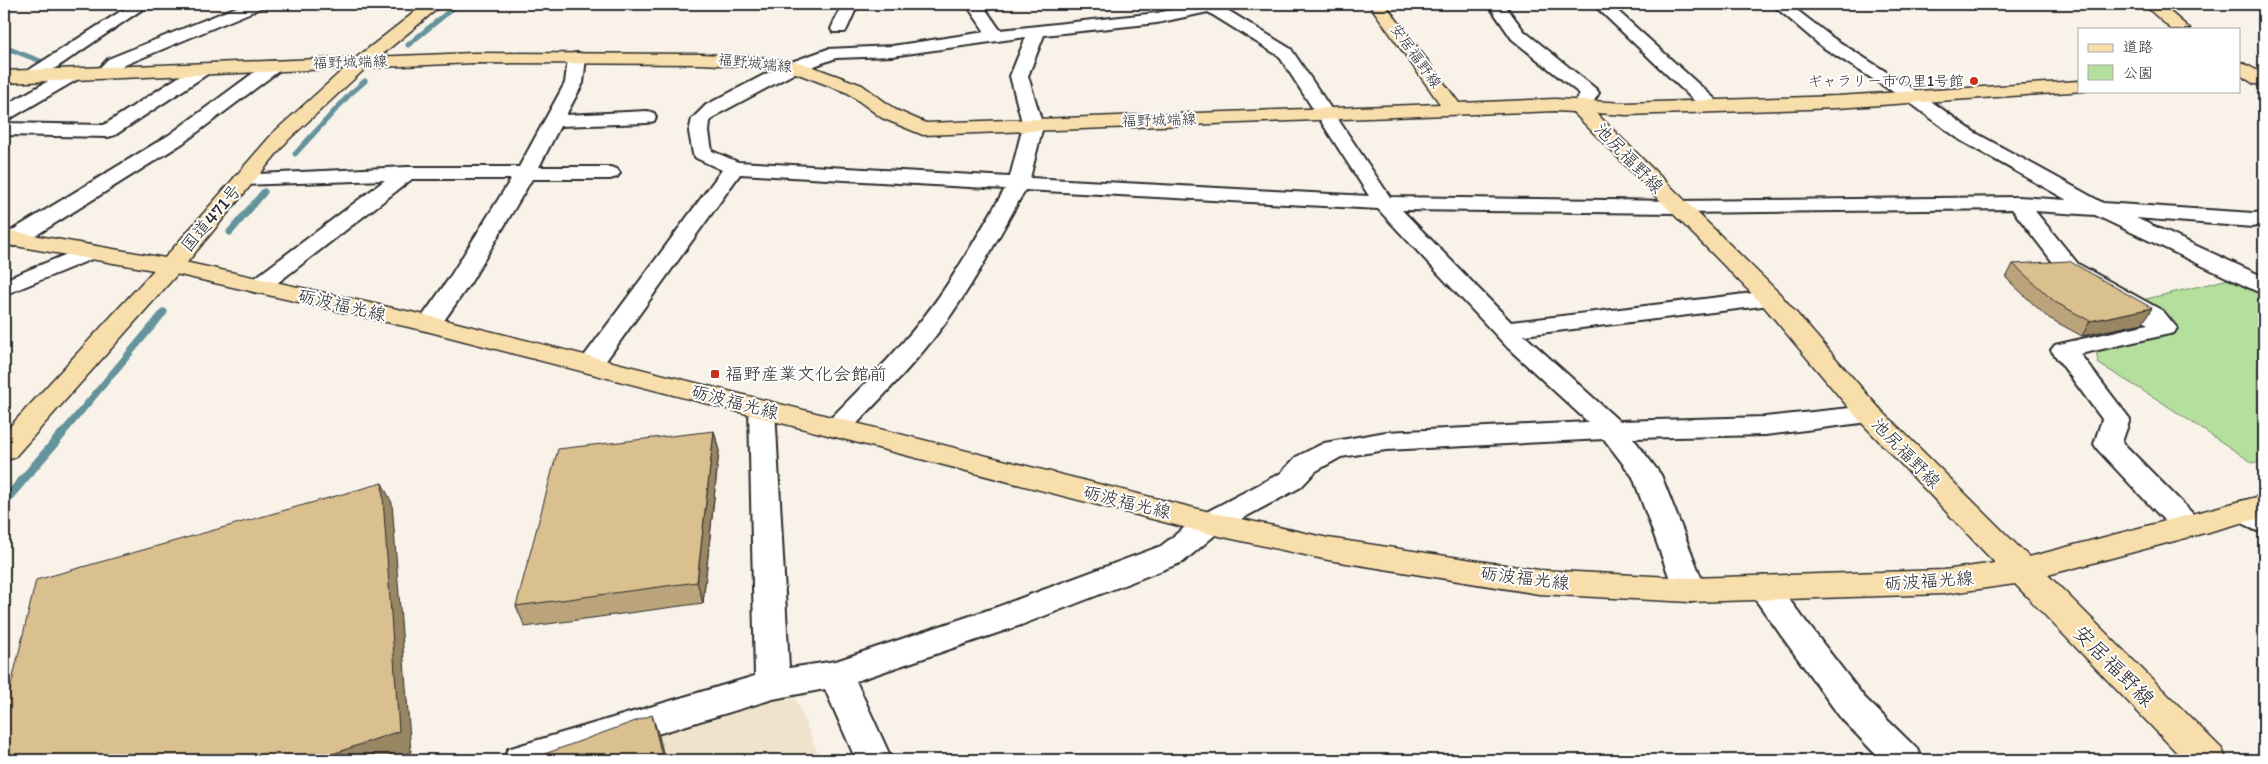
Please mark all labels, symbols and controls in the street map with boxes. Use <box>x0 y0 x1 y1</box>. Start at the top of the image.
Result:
street label: 安居福野線 <box>1387 20 1445 92</box>
legend <box>2078 28 2240 92</box>
text: 道路 <box>2123 38 2153 56</box>
street label: 福野城端線 <box>717 50 793 76</box>
street label: 福野城端線 <box>312 52 388 72</box>
text: 公園 <box>2123 64 2153 82</box>
place label: ギャラリー市の里1号館 <box>1807 72 1964 90</box>
marker: ギャラリー市の里1号館 <box>1968 75 1980 87</box>
street label: 福野城端線 <box>1121 110 1197 130</box>
street label: 池尻福野線 <box>1590 118 1668 198</box>
street label: 国道471号 <box>176 179 246 257</box>
street label: 砺波福光線 <box>296 284 388 326</box>
place label: 福野産業文化会館前 <box>725 363 887 385</box>
marker: 福野産業文化会館前 <box>709 368 721 380</box>
street label: 砺波福光線 <box>689 380 781 424</box>
street label: 池尻福野線 <box>1867 413 1945 493</box>
street label: 砺波福光線 <box>1081 480 1173 524</box>
street label: 砺波福光線 <box>1479 562 1571 594</box>
street label: 砺波福光線 <box>1883 567 1975 595</box>
street label: 安居福野線 <box>2068 620 2160 712</box>

